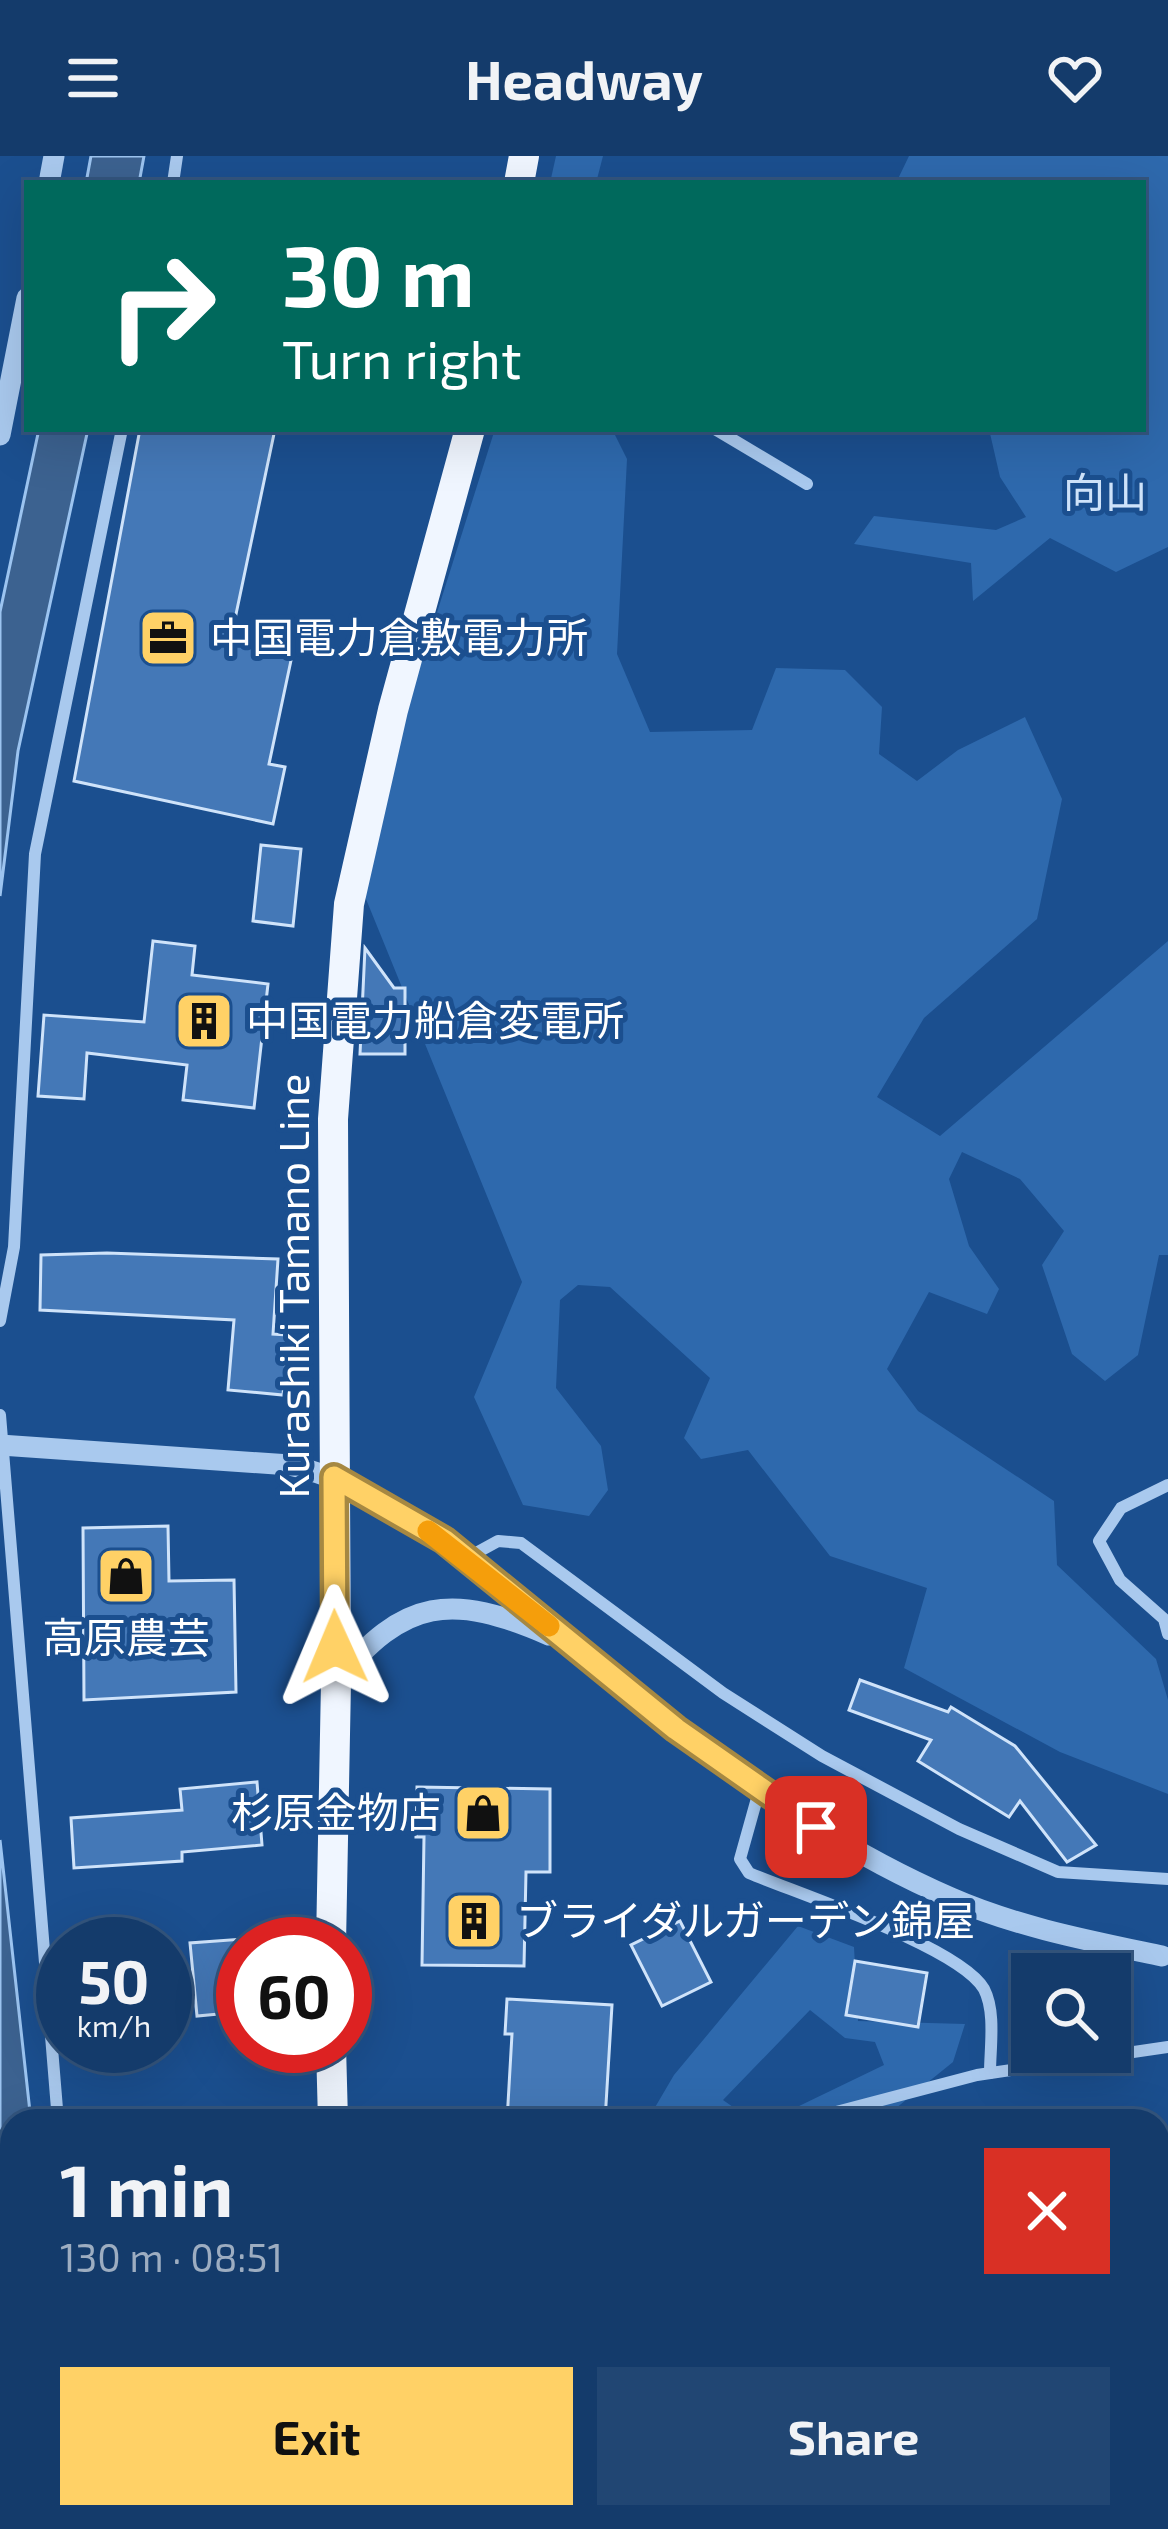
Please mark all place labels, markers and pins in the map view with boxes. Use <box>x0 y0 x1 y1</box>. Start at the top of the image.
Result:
office icon: 中国電力倉敷電力所 <box>137 607 199 669</box>
place label: 中国電力倉敷電力所 <box>210 611 588 661</box>
building icon: 中国電力船倉変電所 <box>173 990 235 1052</box>
place label: 中国電力船倉変電所 <box>246 994 624 1044</box>
shop icon: 高原農芸 <box>95 1545 157 1607</box>
place label: 高原農芸 <box>42 1611 210 1661</box>
pin <box>765 1776 867 1878</box>
shop icon: 杉原金物店 <box>452 1782 514 1844</box>
place label: 杉原金物店 <box>231 1786 441 1836</box>
building icon: ブライダルガーデン錦屋 <box>443 1890 505 1952</box>
place label: ブライダルガーデン錦屋 <box>516 1894 975 1944</box>

